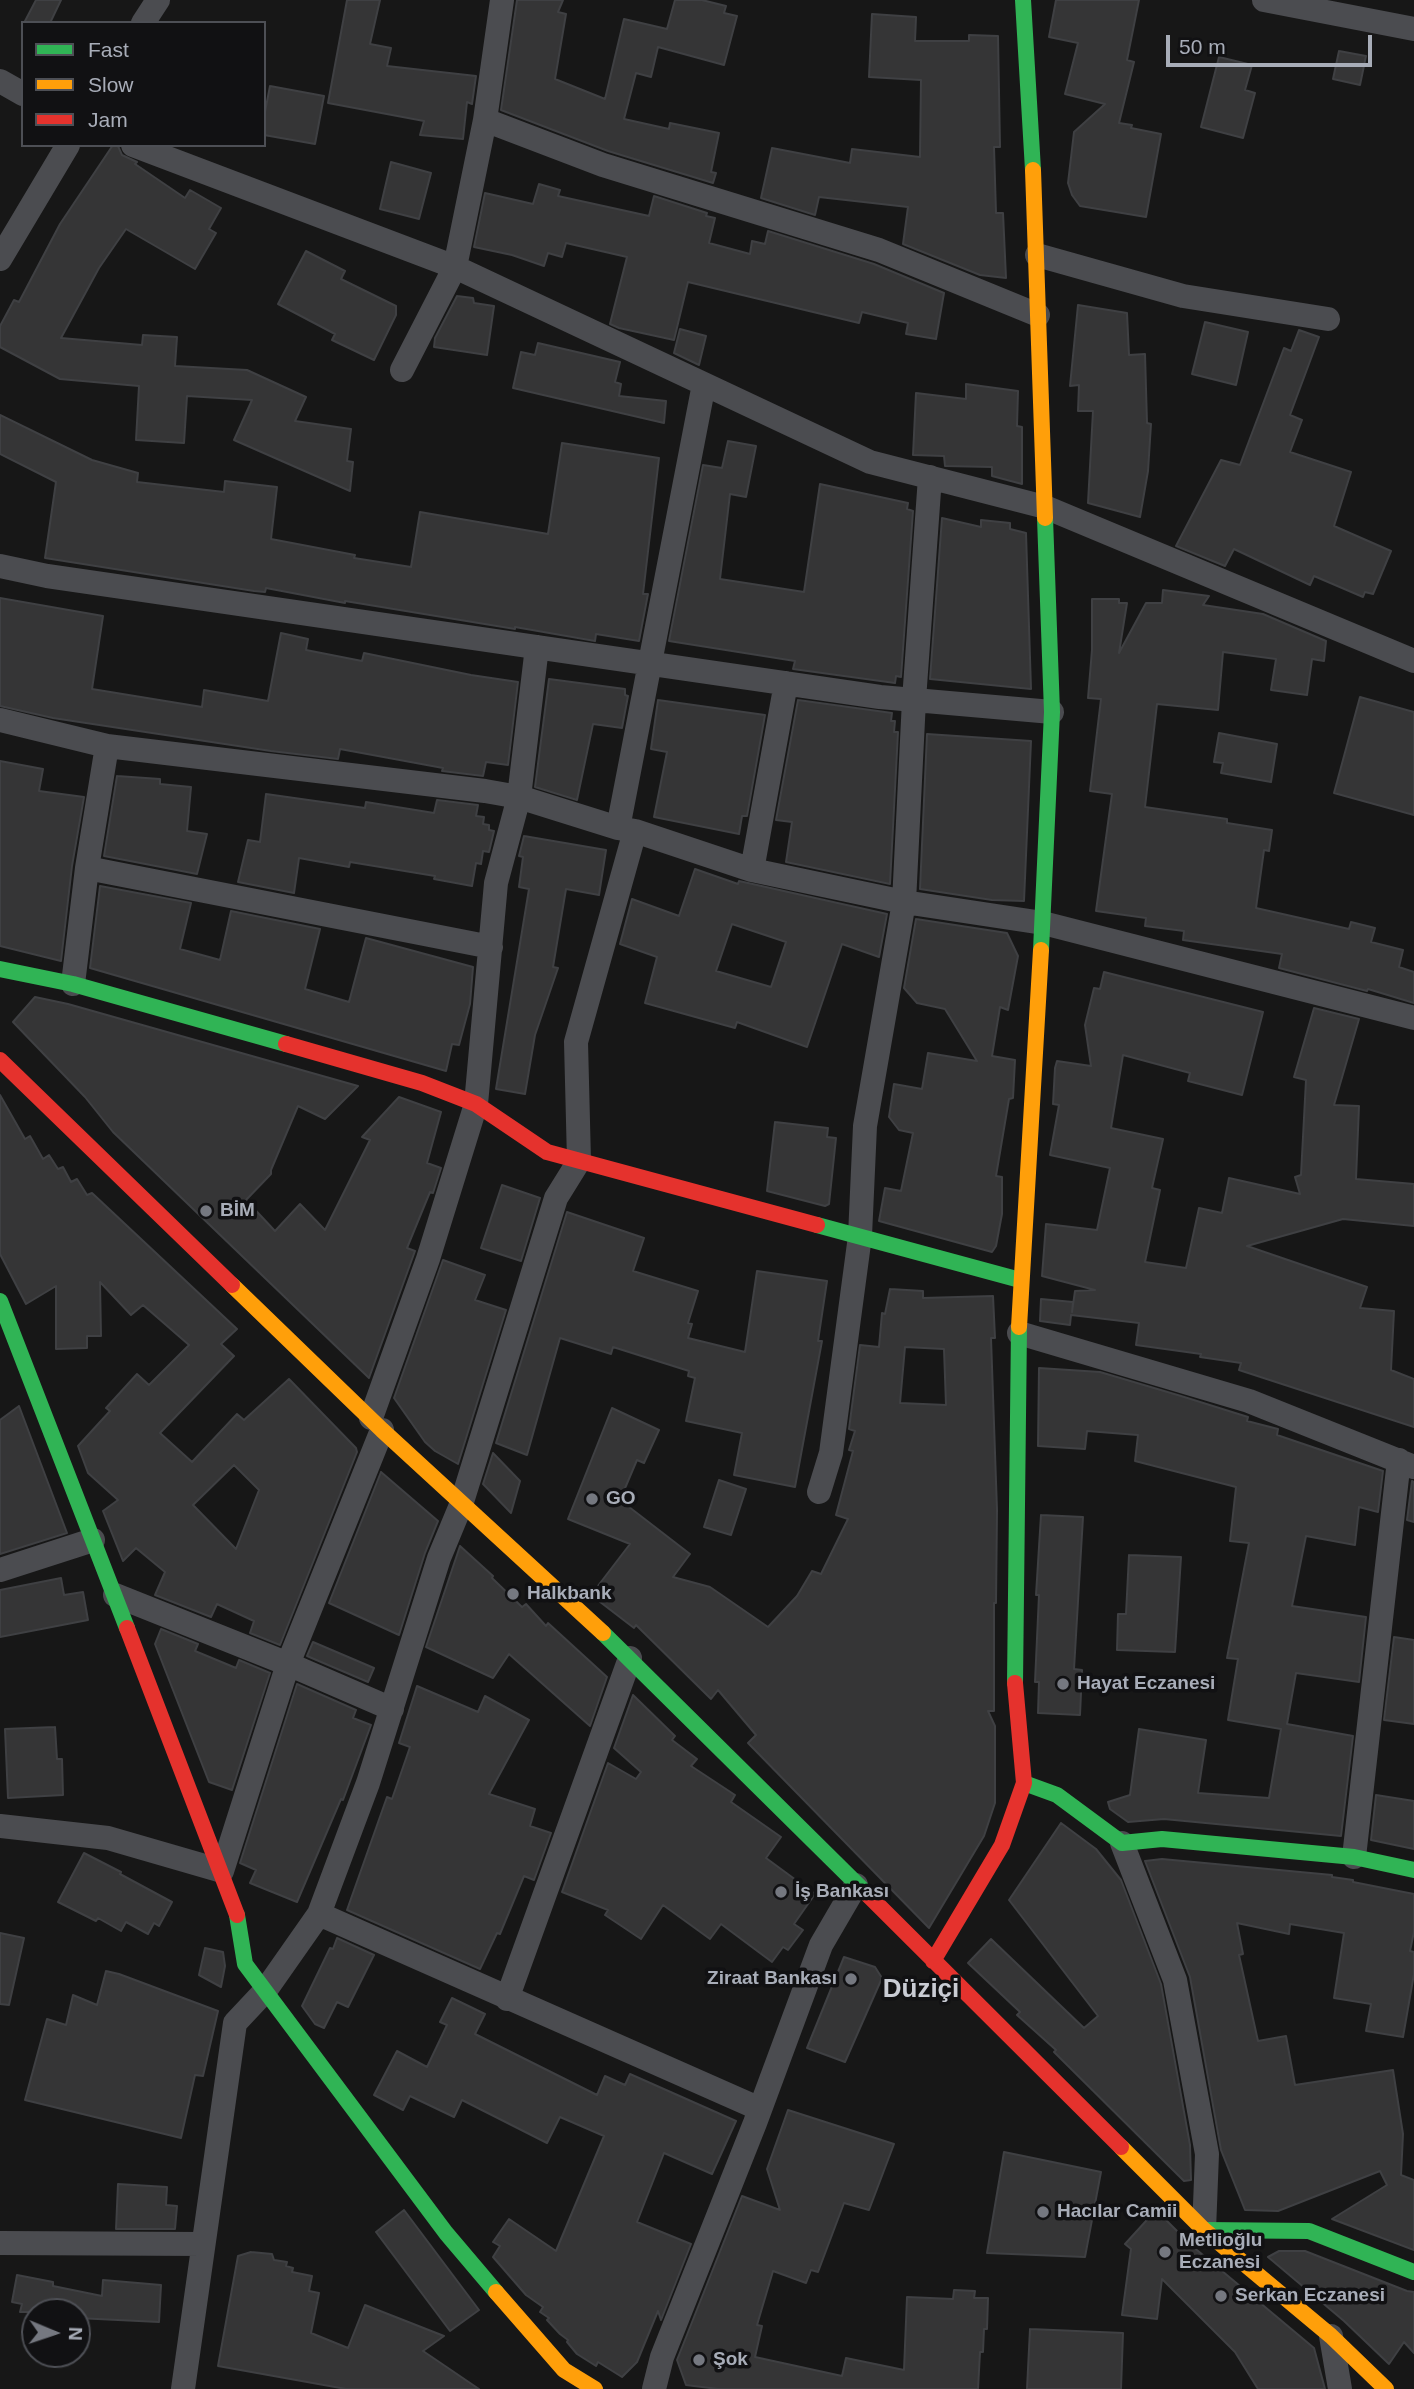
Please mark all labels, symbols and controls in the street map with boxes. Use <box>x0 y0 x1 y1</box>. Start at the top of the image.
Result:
legend <box>21 21 266 147</box>
scale bar <box>1169 21 1376 65</box>
text: 50 m <box>1179 35 1226 58</box>
text: Fast <box>88 38 129 61</box>
text: Slow <box>88 73 134 96</box>
text: Jam <box>88 108 128 131</box>
place label: BİM <box>220 1200 255 1222</box>
marker: BİM <box>198 1203 214 1219</box>
place label: GO <box>606 1488 636 1510</box>
marker: GO <box>584 1491 600 1507</box>
place label: Halkbank <box>527 1583 611 1605</box>
marker: Halkbank <box>505 1586 521 1602</box>
place label: Hayat Eczanesi <box>1077 1673 1215 1695</box>
marker: Hayat Eczanesi <box>1055 1676 1071 1692</box>
place label: İş Bankası <box>795 1881 889 1903</box>
marker: İş Bankası <box>773 1884 789 1900</box>
place label: Ziraat Bankası <box>707 1968 837 1990</box>
marker: Ziraat Bankası <box>843 1971 859 1987</box>
district label: Düziçi <box>883 1974 959 2006</box>
place label: Hacılar Camii <box>1057 2201 1177 2223</box>
marker: Hacılar Camii <box>1035 2204 1051 2220</box>
place label: Metlioğlu Eczanesi <box>1179 2230 1262 2274</box>
marker: Metlioğlu Eczanesi <box>1157 2244 1173 2260</box>
place label: Serkan Eczanesi <box>1235 2285 1385 2307</box>
marker: Serkan Eczanesi <box>1213 2288 1229 2304</box>
north arrow <box>21 2298 91 2368</box>
text: N <box>65 2326 86 2341</box>
place label: Şok <box>713 2349 748 2371</box>
marker: Şok <box>691 2352 707 2368</box>

